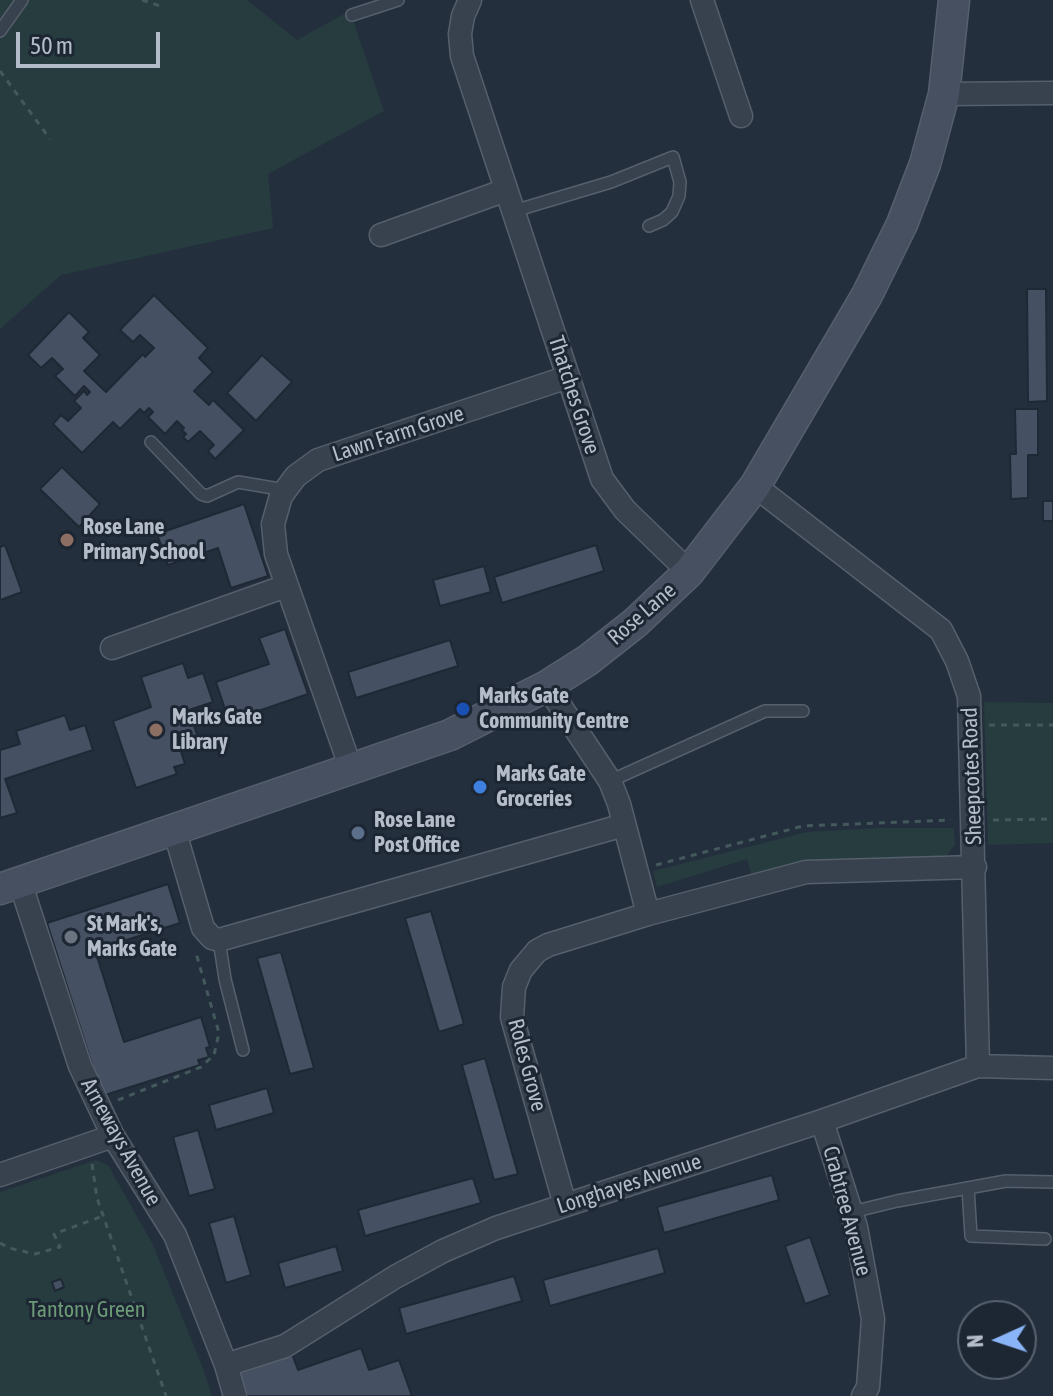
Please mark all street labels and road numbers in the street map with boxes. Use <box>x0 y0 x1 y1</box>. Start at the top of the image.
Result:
street label: Thatches Grove <box>542 332 606 458</box>
street label: Lawn Farm Grove <box>329 400 467 468</box>
street label: Rose Lane <box>603 577 681 651</box>
street label: Sheepcotes Road <box>956 707 988 845</box>
street label: Roles Grove <box>502 1016 552 1114</box>
street label: Arneways Avenue <box>75 1074 167 1210</box>
street label: Crabtree Avenue <box>817 1143 877 1279</box>
street label: Longhayes Avenue <box>553 1148 705 1220</box>

